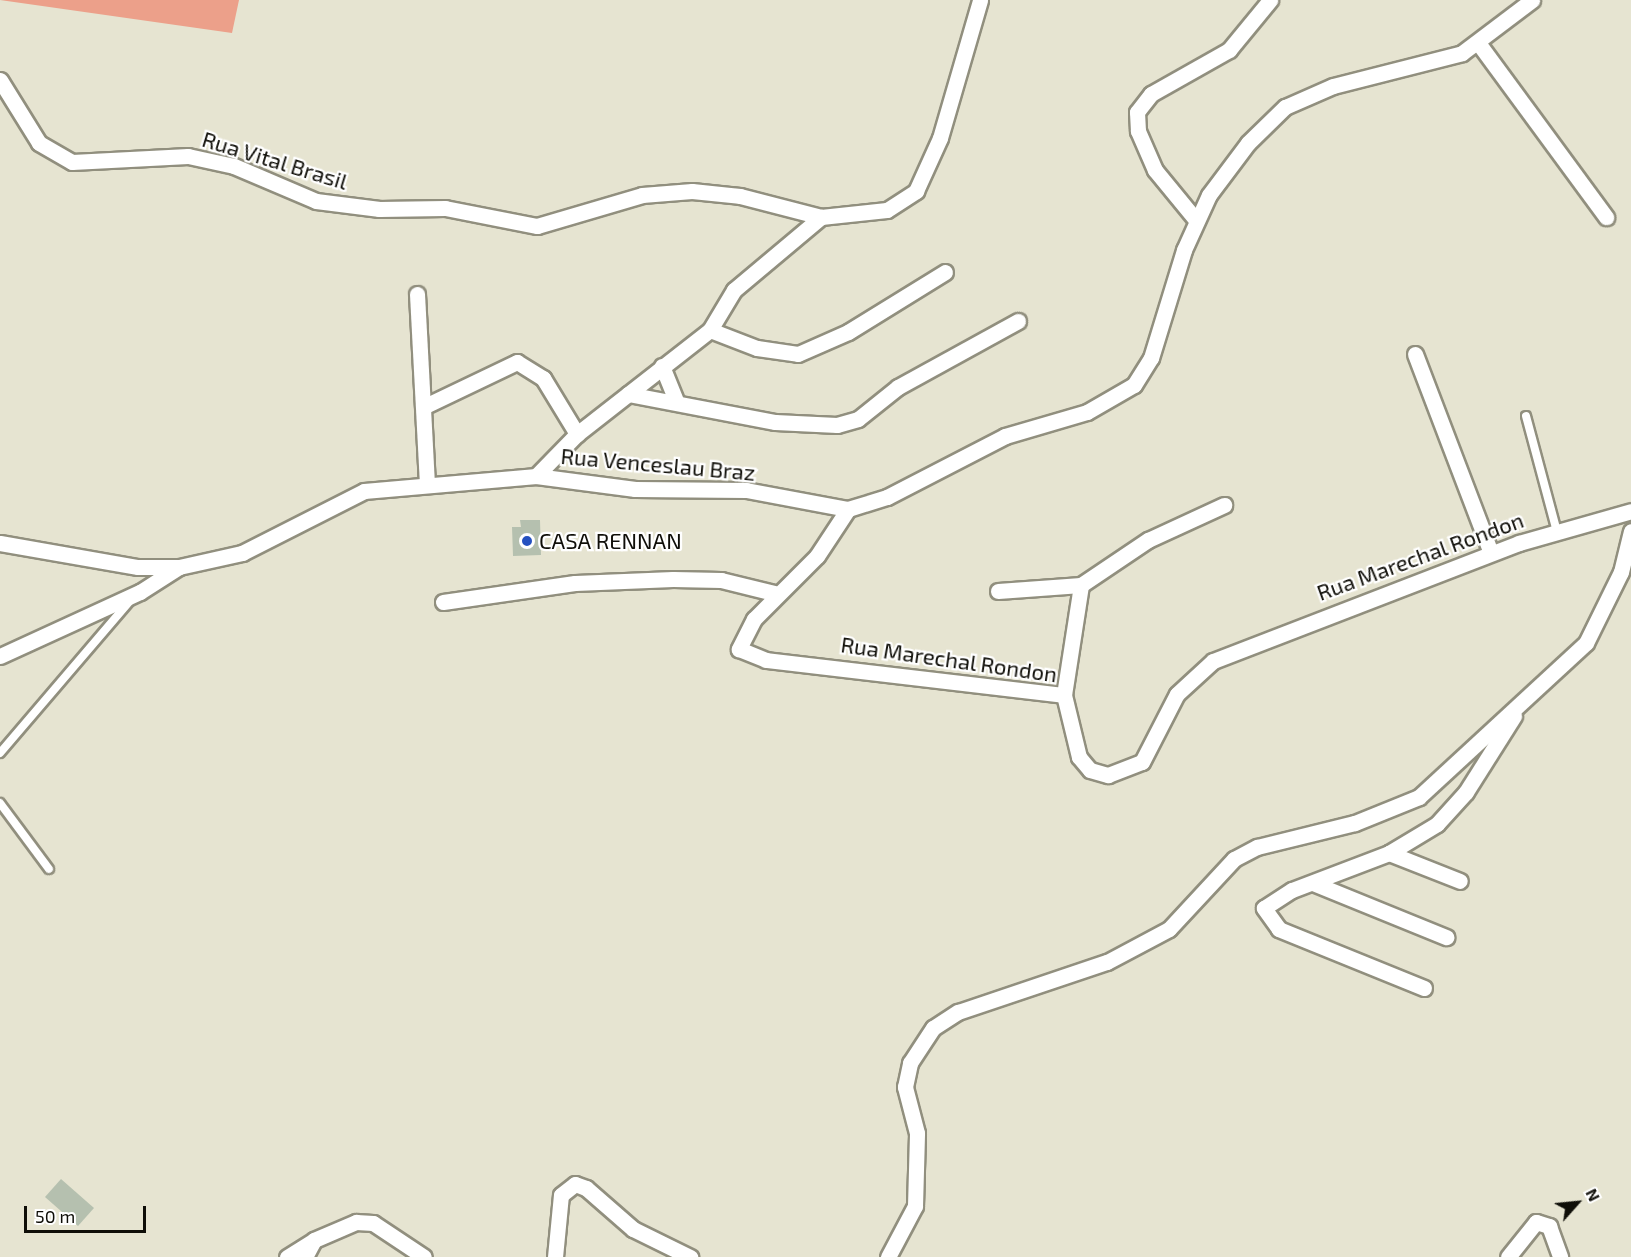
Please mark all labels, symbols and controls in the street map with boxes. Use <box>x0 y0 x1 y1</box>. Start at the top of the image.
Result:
street label: Rua Vital Brasil <box>199 125 351 195</box>
street label: Rua Venceslau Braz <box>559 442 757 486</box>
street label: Rua Marechal Rondon <box>1313 506 1527 606</box>
place label: CASA RENNAN <box>539 528 682 554</box>
marker: CASA RENNAN <box>520 534 534 548</box>
street label: Rua Marechal Rondon <box>839 631 1059 687</box>
north arrow <box>1547 1173 1607 1233</box>
text: N <box>1582 1185 1605 1204</box>
scale bar <box>27 1194 148 1232</box>
text: 50 m <box>35 1205 75 1227</box>

